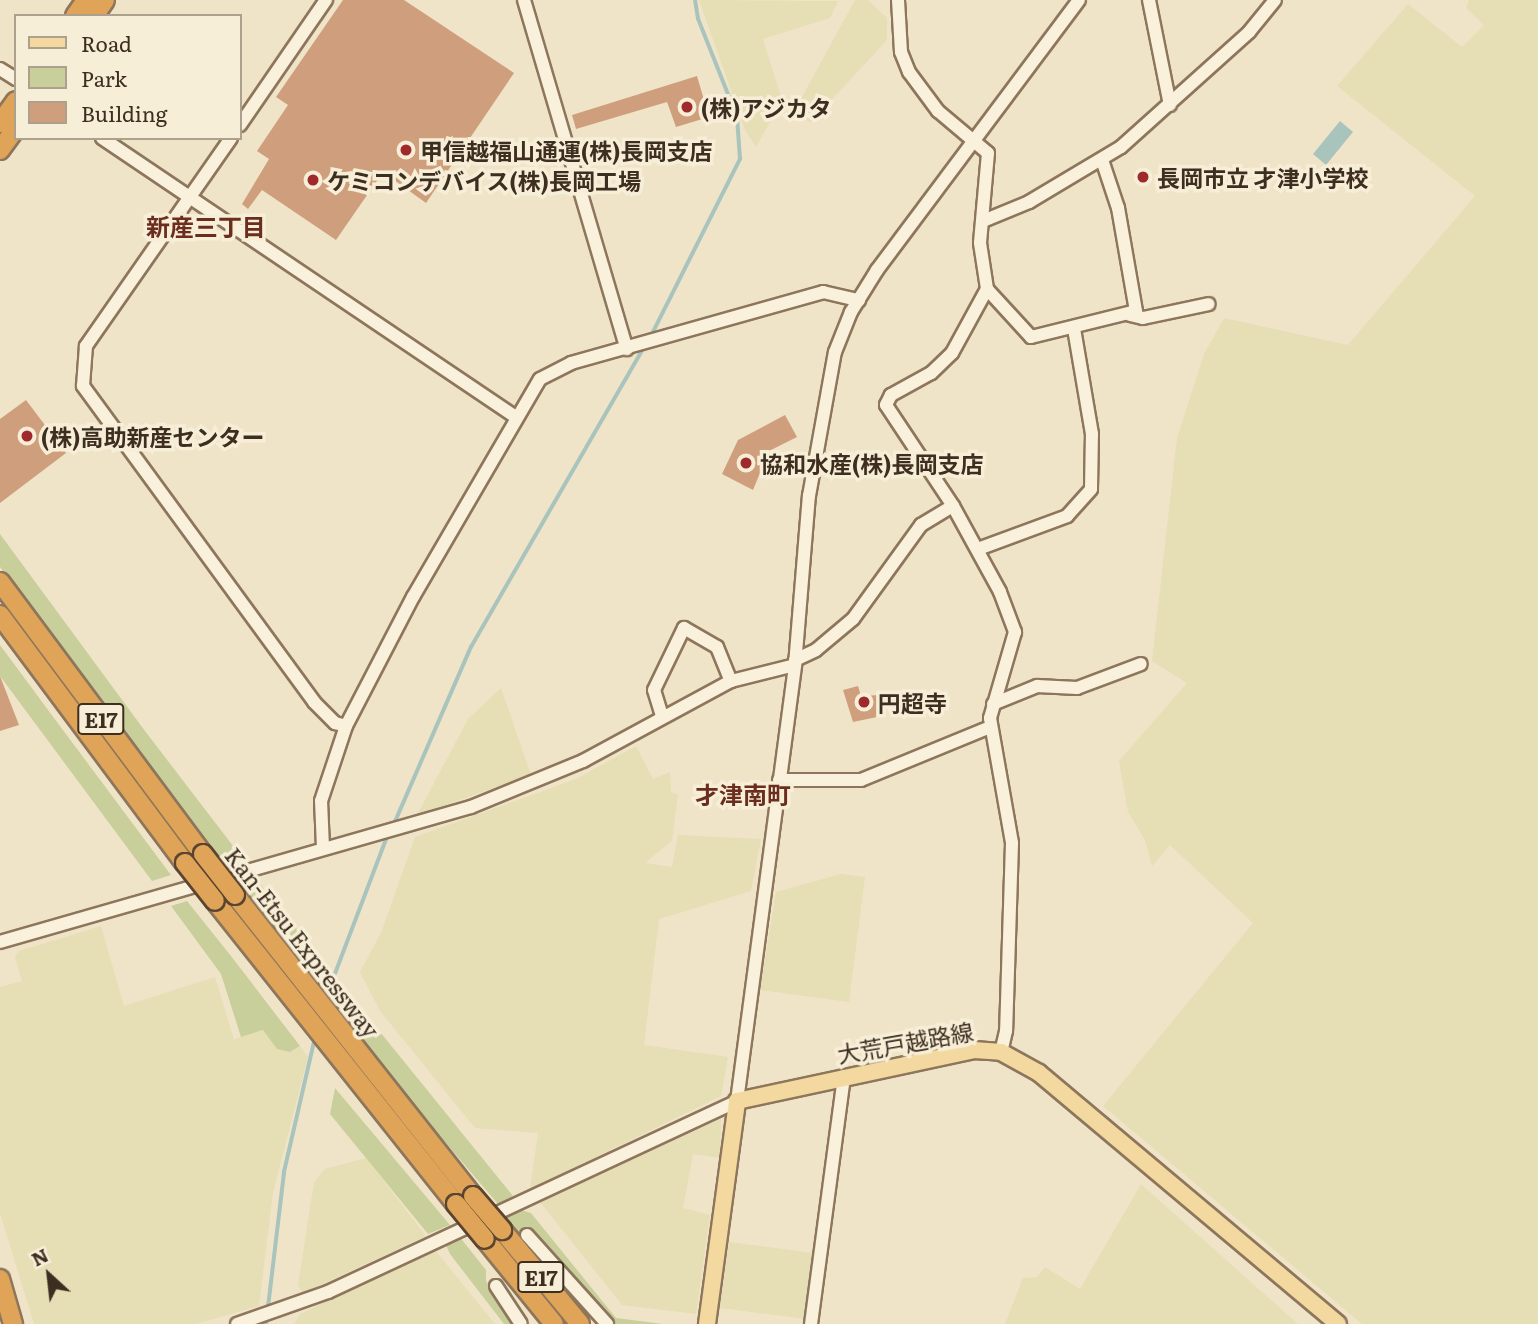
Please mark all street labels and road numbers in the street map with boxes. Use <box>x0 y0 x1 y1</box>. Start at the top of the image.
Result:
road number: E17 <box>76 702 126 736</box>
street label: Kan-Etsu Expressway <box>220 841 386 1043</box>
street label: 大荒戸越路線 <box>835 1016 975 1068</box>
road number: E17 <box>516 1260 566 1294</box>

